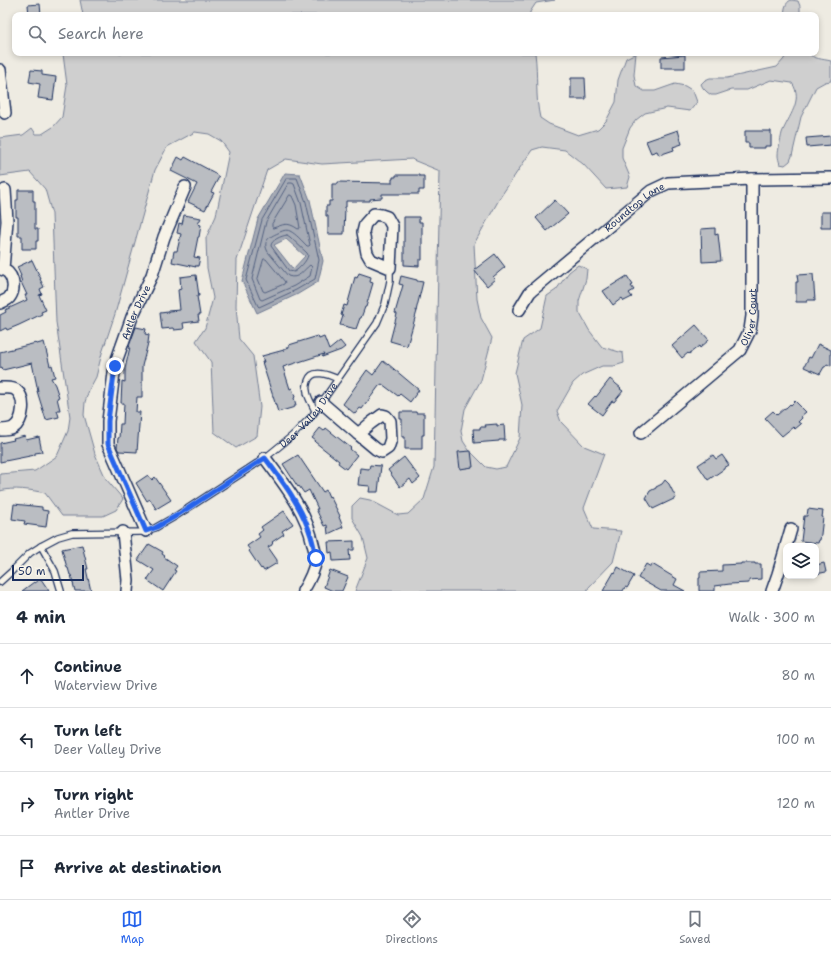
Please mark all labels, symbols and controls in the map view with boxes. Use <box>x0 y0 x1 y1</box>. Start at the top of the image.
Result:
search box <box>12 12 819 56</box>
icon: search <box>26 23 48 45</box>
text: Search here <box>58 24 144 44</box>
street label: Roundtop Lane <box>601 179 667 234</box>
street label: Antler Drive <box>118 282 153 341</box>
street label: Oliver Court <box>737 288 759 348</box>
route end <box>106 357 124 375</box>
street label: Deer Valley Drive <box>276 379 340 450</box>
map controls <box>783 543 819 579</box>
button: layers <box>783 543 819 579</box>
route start <box>307 549 325 567</box>
scale bar <box>12 563 84 582</box>
text: 50 m <box>18 564 46 579</box>
text: 4 min <box>16 606 66 628</box>
text: Walk · 300 m <box>728 609 815 626</box>
text: Continue <box>54 657 122 677</box>
icon: ahead <box>16 665 38 687</box>
text: 80 m <box>781 667 815 684</box>
text: Waterview Drive <box>54 677 158 694</box>
text: Turn left <box>54 721 122 741</box>
icon: left <box>16 729 38 751</box>
text: 100 m <box>776 731 815 748</box>
text: Deer Valley Drive <box>54 741 162 758</box>
text: Turn right <box>54 785 134 805</box>
icon: right <box>16 793 38 815</box>
text: 120 m <box>777 795 815 812</box>
text: Antler Drive <box>54 805 130 822</box>
icon: arrive <box>16 857 38 879</box>
text: Arrive at destination <box>54 858 222 878</box>
tab: Map <box>121 908 144 947</box>
tab: Directions <box>385 908 438 947</box>
tab: Saved <box>679 908 710 947</box>

